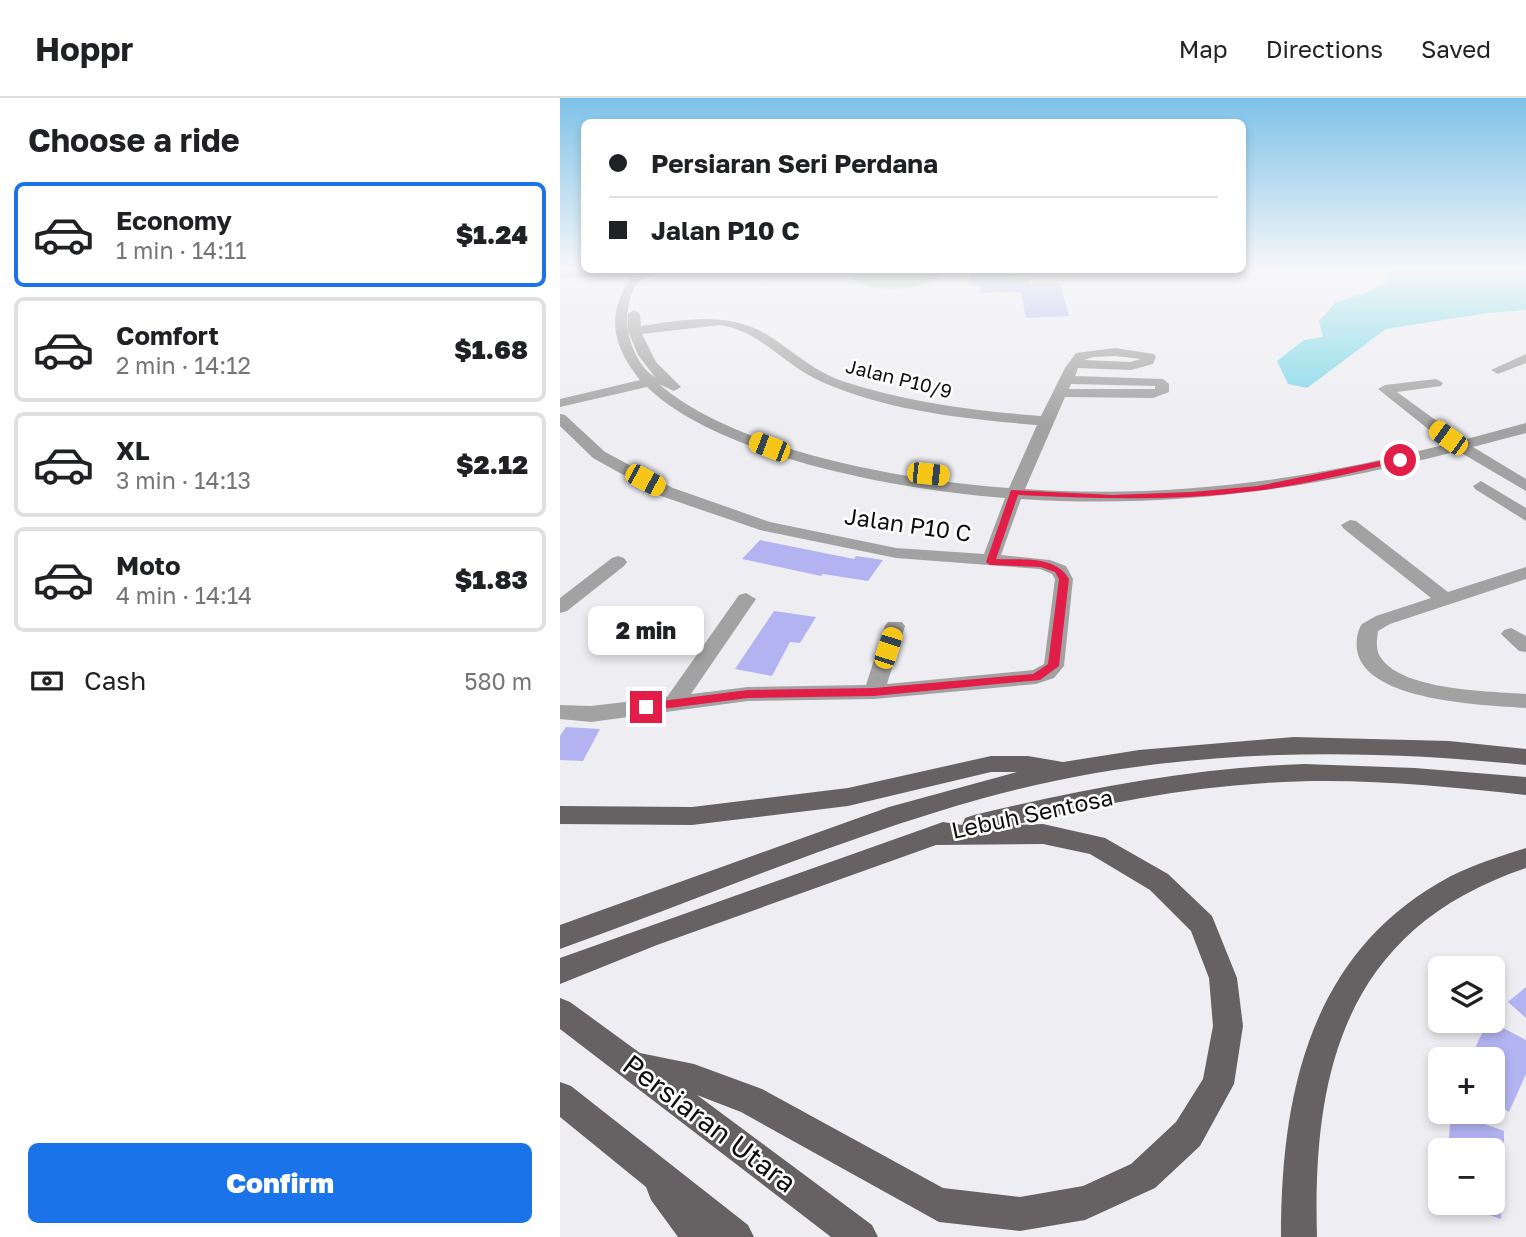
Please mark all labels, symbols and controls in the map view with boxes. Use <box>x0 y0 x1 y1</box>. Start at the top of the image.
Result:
text: Hoppr <box>35 29 133 68</box>
text: Map <box>1179 34 1228 63</box>
text: Directions <box>1266 34 1383 63</box>
text: Saved <box>1421 34 1491 63</box>
text: Choose a ride <box>28 121 240 159</box>
text: Persiaran Seri Perdana <box>651 148 938 179</box>
icon: car <box>32 203 95 266</box>
text: Economy <box>116 205 232 236</box>
text: Jalan P10 C <box>651 215 800 246</box>
text: $1.24 <box>456 219 528 250</box>
text: 1 min · 14:11 <box>116 236 246 264</box>
icon: car <box>32 318 95 381</box>
text: Comfort <box>116 320 219 351</box>
text: $1.68 <box>454 334 528 365</box>
text: 2 min · 14:12 <box>116 351 251 379</box>
street label: Jalan P10/9 <box>844 354 954 402</box>
car <box>1425 417 1472 459</box>
car <box>746 430 793 464</box>
icon: car <box>32 433 95 496</box>
text: XL <box>116 435 150 466</box>
route start <box>1384 444 1416 476</box>
text: $2.12 <box>456 449 528 480</box>
car <box>622 461 669 499</box>
car <box>907 461 950 487</box>
text: 3 min · 14:13 <box>116 466 251 494</box>
street label: Jalan P10 C <box>843 501 973 547</box>
icon: car <box>32 548 95 611</box>
text: Moto <box>116 550 181 581</box>
text: $1.83 <box>455 564 528 595</box>
text: 4 min · 14:14 <box>116 581 252 609</box>
callout: 2 min <box>588 606 704 654</box>
text: 2 min <box>616 616 676 644</box>
car <box>872 625 905 671</box>
icon: cash <box>28 662 66 700</box>
text: Cash <box>84 665 146 696</box>
text: 580 m <box>464 667 532 695</box>
route end <box>630 691 662 723</box>
street label: Lebuh Sentosa <box>949 782 1115 844</box>
map controls <box>1428 956 1505 1215</box>
button: layers <box>1428 956 1505 1033</box>
street label: Persiaran Utara <box>617 1047 803 1199</box>
button: + <box>1428 1047 1505 1124</box>
button: − <box>1428 1138 1505 1215</box>
button: Confirm <box>28 1143 532 1223</box>

